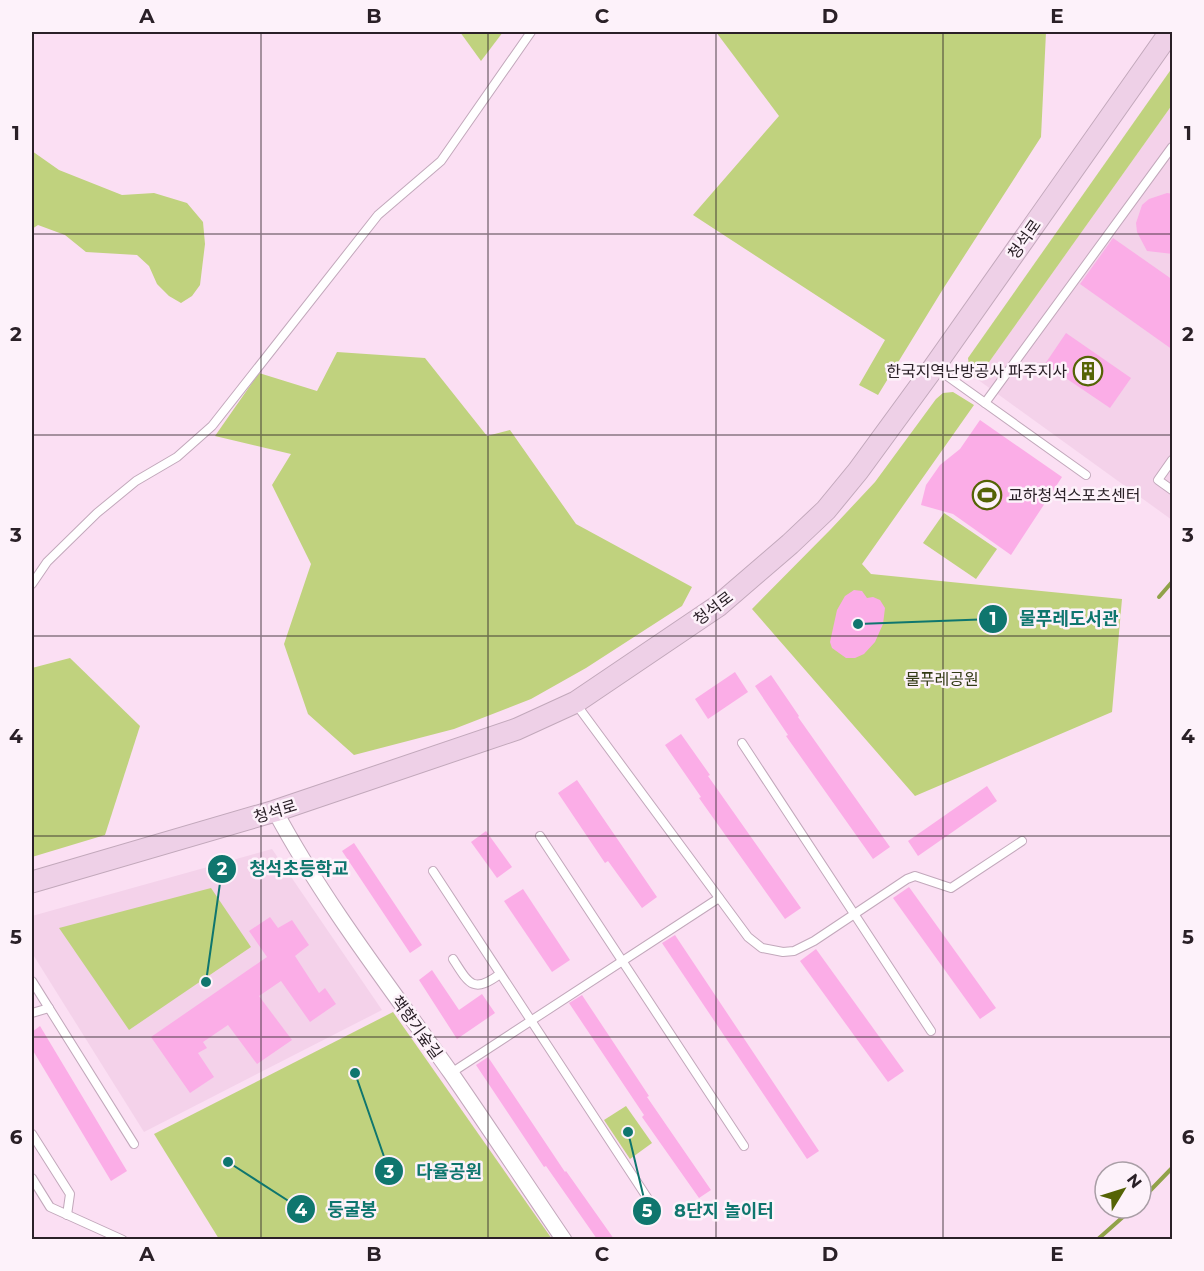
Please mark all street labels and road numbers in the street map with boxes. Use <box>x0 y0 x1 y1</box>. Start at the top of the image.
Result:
street label: 청석로 <box>1004 216 1045 263</box>
street label: 청석로 <box>690 587 737 629</box>
street label: 청석로 <box>251 796 299 827</box>
street label: 책향기숲길 <box>387 992 446 1063</box>

